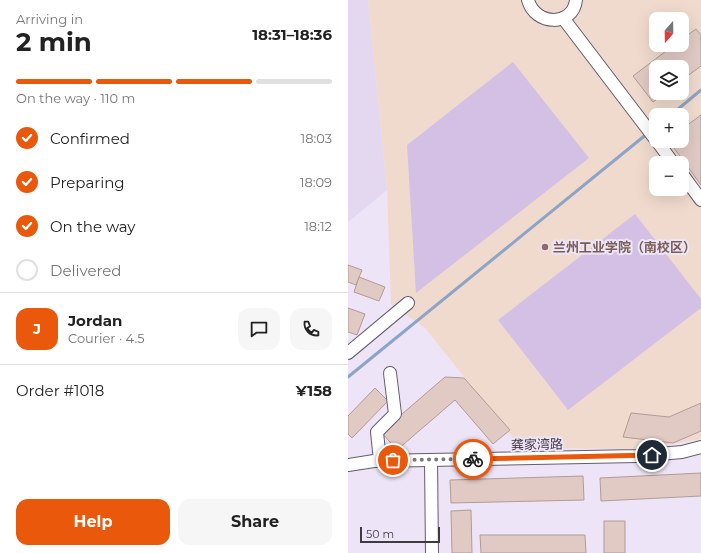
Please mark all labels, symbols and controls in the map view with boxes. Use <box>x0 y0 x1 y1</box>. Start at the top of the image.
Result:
text: Arriving in <box>16 11 83 27</box>
north arrow <box>649 12 689 52</box>
map controls <box>649 12 689 196</box>
text: 18:31–18:36 <box>252 25 332 44</box>
text: 2 min <box>16 26 92 58</box>
button: layers <box>649 60 689 100</box>
text: On the way · 110 m <box>16 90 135 106</box>
button: + <box>649 108 689 148</box>
icon: check <box>16 127 38 149</box>
text: Confirmed <box>50 129 130 148</box>
text: 18:03 <box>300 130 332 146</box>
button: − <box>649 156 689 196</box>
icon: check <box>16 171 38 193</box>
text: Preparing <box>50 173 125 192</box>
text: 18:09 <box>300 174 332 190</box>
icon: check <box>16 215 38 237</box>
text: On the way <box>50 217 135 236</box>
text: 18:12 <box>304 218 332 234</box>
place label: 兰州工业学院（南校区） <box>553 239 696 255</box>
marker: 兰州工业学院（南校区） <box>540 242 550 252</box>
text: Delivered <box>50 261 122 280</box>
button: chat <box>238 308 280 350</box>
button: phone <box>290 308 332 350</box>
text: Jordan <box>68 311 122 330</box>
text: J <box>33 319 41 338</box>
text: Courier · 4.5 <box>68 330 145 346</box>
text: Order #1018 <box>16 381 104 400</box>
text: ¥158 <box>296 381 332 400</box>
street label: 龚家湾路 <box>511 436 563 452</box>
pin <box>635 438 669 472</box>
courier <box>453 439 493 479</box>
pin <box>376 443 410 477</box>
icon: home <box>641 444 663 466</box>
icon: bike <box>462 448 484 470</box>
icon: bag <box>382 449 404 471</box>
button: Help <box>16 499 170 545</box>
button: Share <box>178 499 332 545</box>
scale bar <box>360 525 440 544</box>
text: 50 m <box>366 527 394 541</box>

